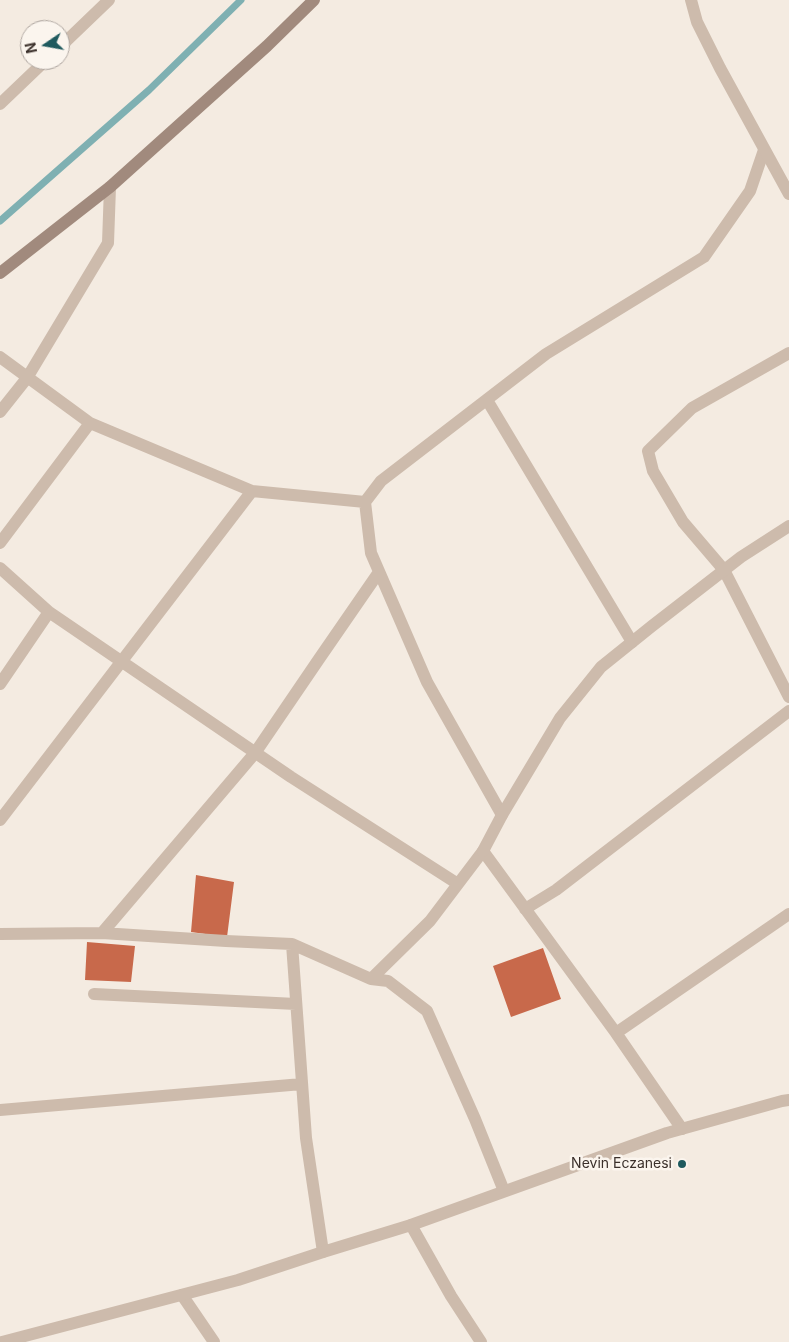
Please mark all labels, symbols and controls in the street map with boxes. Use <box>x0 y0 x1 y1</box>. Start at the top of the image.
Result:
north arrow <box>20 20 70 70</box>
text: N <box>21 41 40 55</box>
place label: Nevin Eczanesi <box>571 1156 672 1172</box>
marker: Nevin Eczanesi <box>676 1158 688 1170</box>

